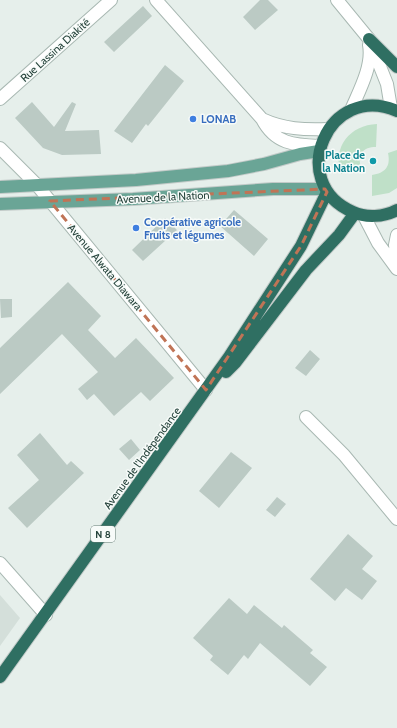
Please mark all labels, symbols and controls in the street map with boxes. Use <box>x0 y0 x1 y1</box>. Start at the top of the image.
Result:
street label: Rue Lassina Diakité <box>17 15 93 85</box>
place label: LONAB <box>201 112 236 126</box>
marker: LONAB <box>188 114 198 124</box>
place label: Place de la Nation <box>322 148 365 175</box>
marker: Place de la Nation <box>368 156 378 166</box>
street label: Avenue de la Nation <box>116 188 210 206</box>
place label: Coopérative agricole Fruits et légumes <box>144 215 241 242</box>
street label: Avenue Alwata Diawara <box>65 221 146 314</box>
marker: Coopérative agricole Fruits et légumes <box>131 223 141 233</box>
street label: Avenue de l'Indépendance <box>100 404 184 512</box>
road number: N 8 <box>91 526 115 542</box>

